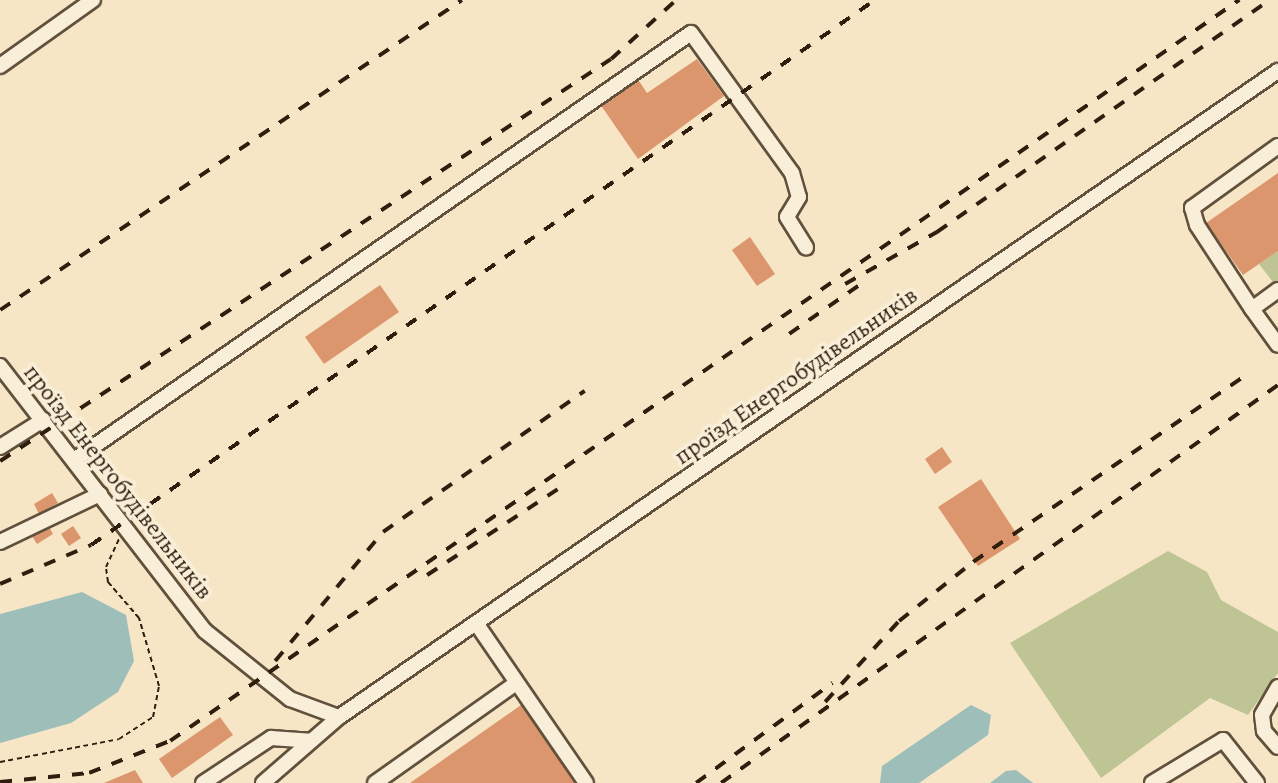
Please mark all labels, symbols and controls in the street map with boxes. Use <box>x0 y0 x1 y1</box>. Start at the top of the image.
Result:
street label: проїзд Енергобудівельників <box>669 281 923 471</box>
street label: проїзд Енергобудівельників <box>17 359 219 605</box>

